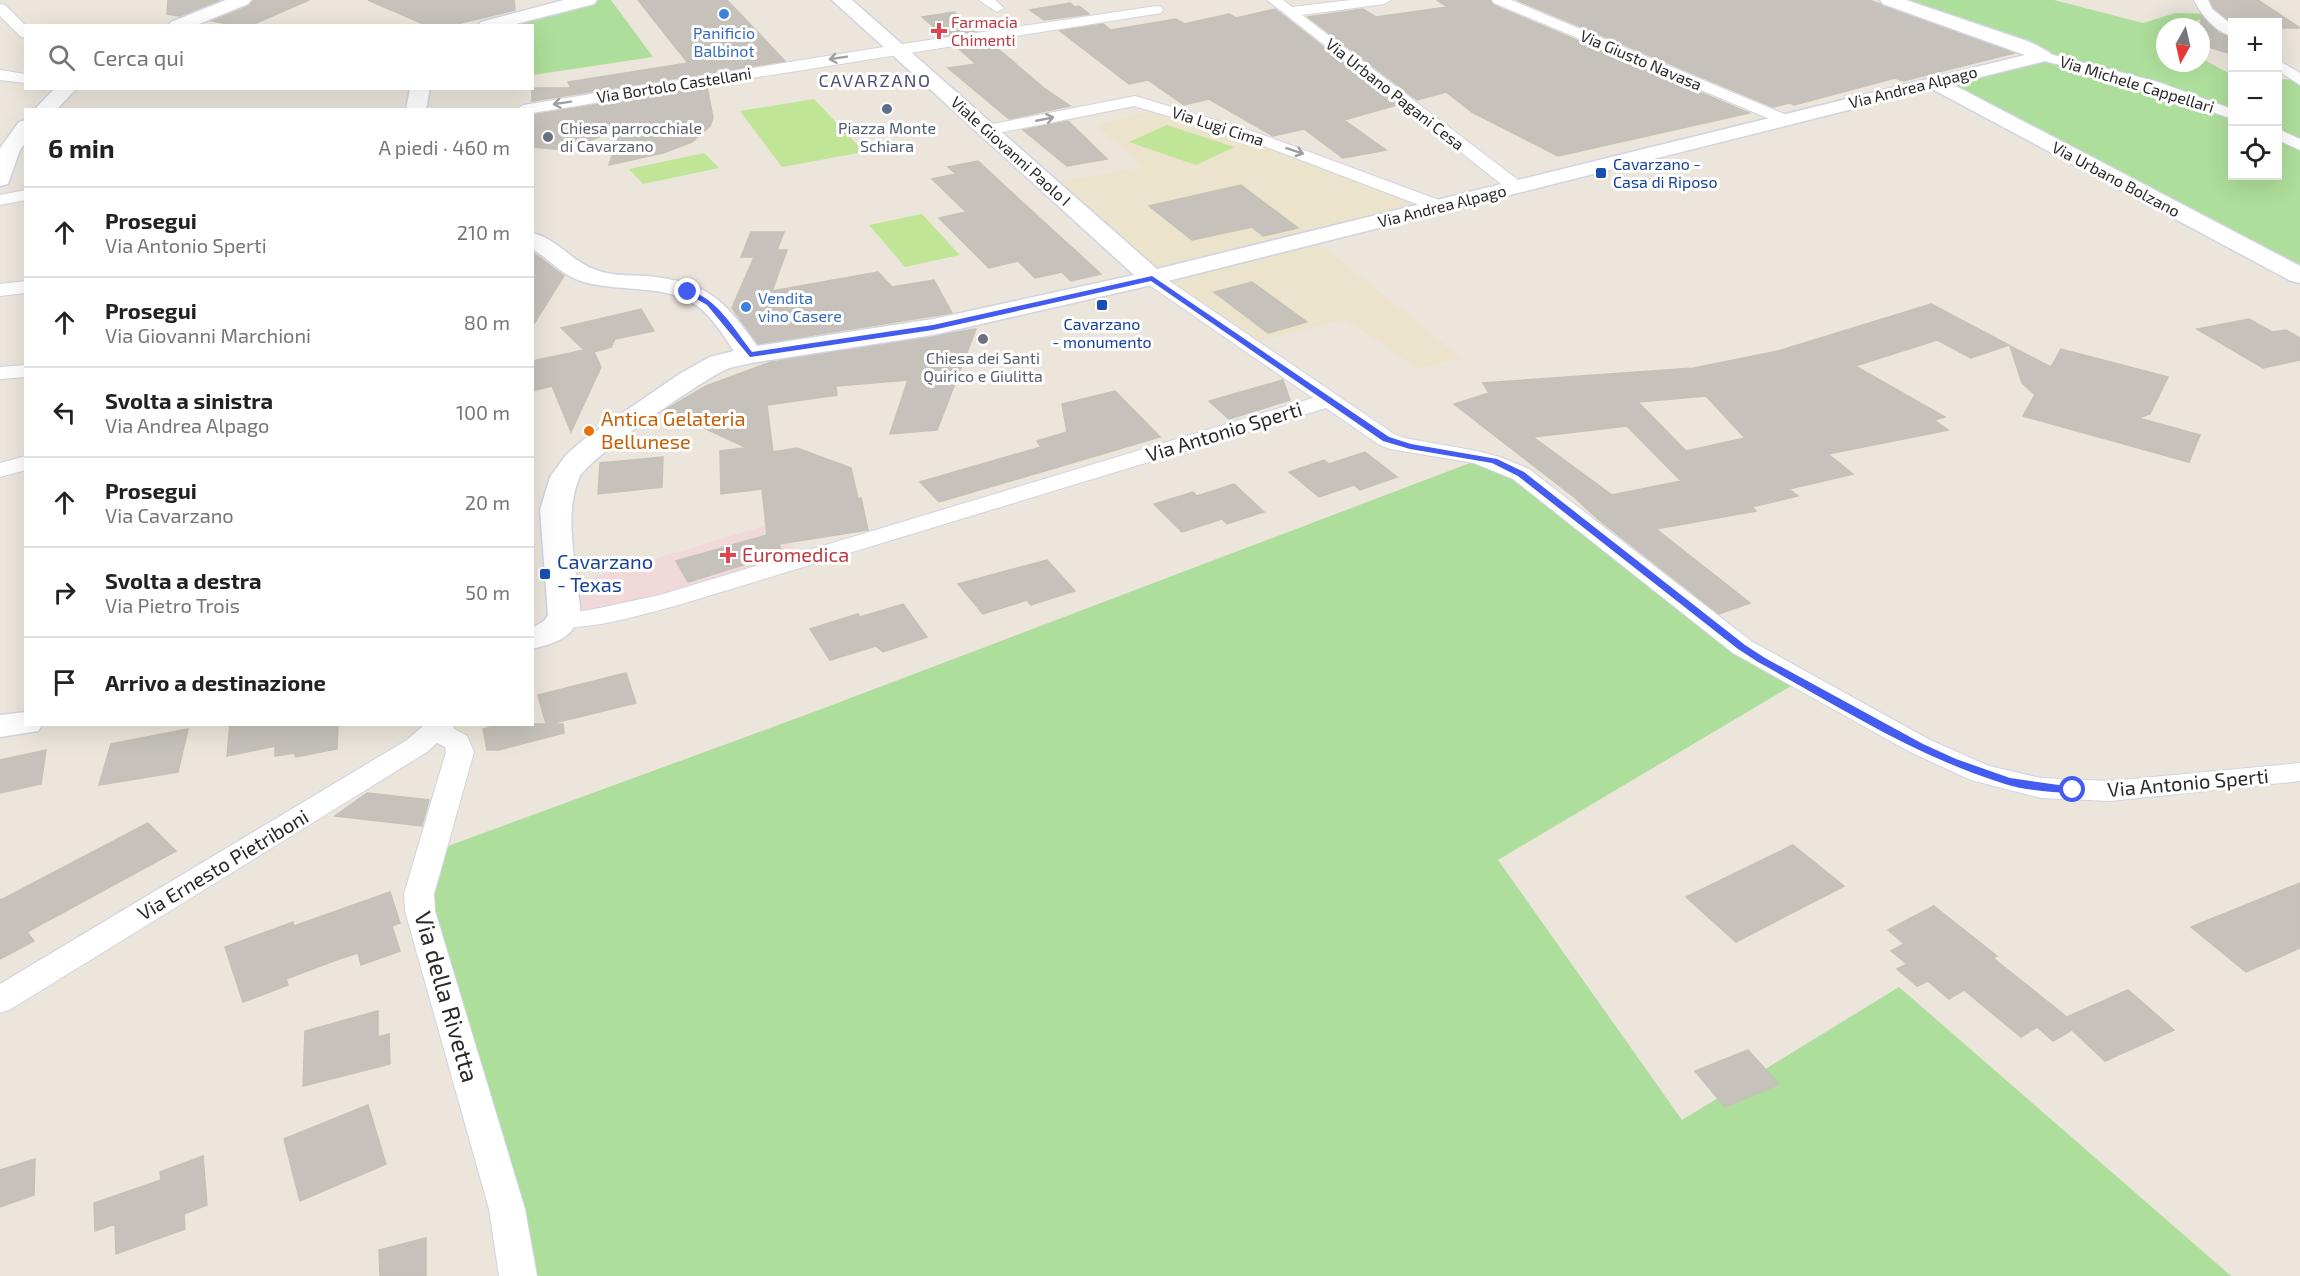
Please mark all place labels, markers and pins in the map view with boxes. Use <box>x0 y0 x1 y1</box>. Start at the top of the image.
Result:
marker: Panificio Balbinot <box>717 7 731 21</box>
place label: Farmacia Chimenti <box>951 12 1018 49</box>
place label: Panificio Balbinot <box>693 23 755 60</box>
marker: Farmacia Chimenti <box>932 24 946 38</box>
marker: Piazza Monte Schiara <box>880 102 894 116</box>
place label: Chiesa parrocchiale di Cavarzano <box>560 118 702 155</box>
place label: Piazza Monte Schiara <box>838 118 936 155</box>
marker: Chiesa parrocchiale di Cavarzano <box>541 130 555 144</box>
place label: Cavarzano - Casa di Riposo <box>1613 154 1718 191</box>
marker: Cavarzano - Casa di Riposo <box>1594 166 1608 180</box>
place label: Vendita vino Casere <box>758 288 842 325</box>
marker: Cavarzano - monumento <box>1095 298 1109 312</box>
marker: Vendita vino Casere <box>739 300 753 314</box>
place label: Cavarzano - monumento <box>1052 314 1152 351</box>
marker: Chiesa dei Santi Quirico e Giulitta <box>976 332 990 346</box>
place label: Chiesa dei Santi Quirico e Giulitta <box>923 348 1043 386</box>
place label: Antica Gelateria Bellunese <box>601 406 745 453</box>
marker: Antica Gelateria Bellunese <box>582 424 596 438</box>
place label: Euromedica <box>742 542 849 566</box>
marker: Euromedica <box>719 546 737 564</box>
place label: Cavarzano - Texas <box>557 549 653 596</box>
marker: Cavarzano - Texas <box>538 567 552 581</box>

